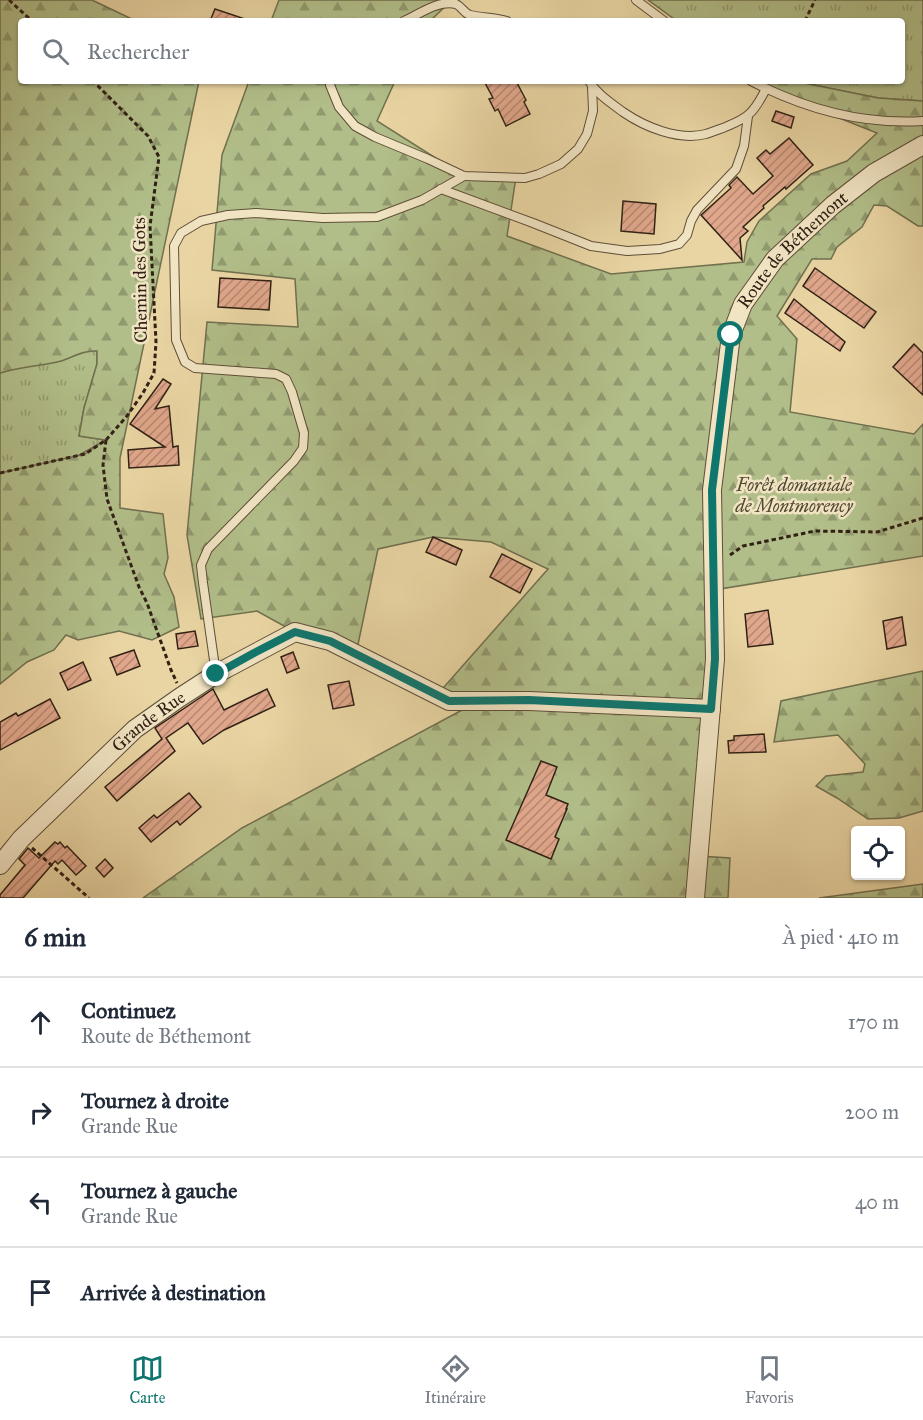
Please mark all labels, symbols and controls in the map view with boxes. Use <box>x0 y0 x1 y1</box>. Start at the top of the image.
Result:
search box <box>18 18 905 84</box>
icon: search <box>39 35 72 68</box>
text: Rechercher <box>87 38 189 65</box>
street label: Route de Béthemont <box>732 186 853 313</box>
street label: Chemin des Gots <box>128 217 152 343</box>
route start <box>717 321 743 347</box>
park label: Forêt domaniale de Montmorency <box>734 474 854 517</box>
route end <box>202 660 228 686</box>
street label: Grande Rue <box>107 686 189 757</box>
map controls <box>851 826 905 880</box>
button: locate <box>851 826 905 880</box>
text: 6 min <box>24 921 86 953</box>
text: À pied · 410 m <box>783 925 899 949</box>
text: Continuez <box>81 997 176 1024</box>
icon: ahead <box>24 1006 57 1039</box>
text: 170 m <box>848 1010 899 1034</box>
text: Route de Béthemont <box>81 1024 251 1048</box>
text: Tournez à droite <box>81 1087 229 1114</box>
icon: right <box>24 1096 57 1129</box>
text: 200 m <box>845 1100 899 1124</box>
text: Grande Rue <box>81 1114 178 1138</box>
text: Tournez à gauche <box>81 1177 237 1204</box>
icon: left <box>24 1186 57 1219</box>
text: 40 m <box>855 1190 899 1214</box>
text: Grande Rue <box>81 1204 178 1228</box>
icon: arrive <box>24 1276 57 1309</box>
text: Arrivée à destination <box>81 1279 266 1306</box>
tab: Carte <box>129 1352 165 1407</box>
tab: Itinéraire <box>424 1352 486 1407</box>
tab: Favoris <box>745 1352 794 1407</box>

